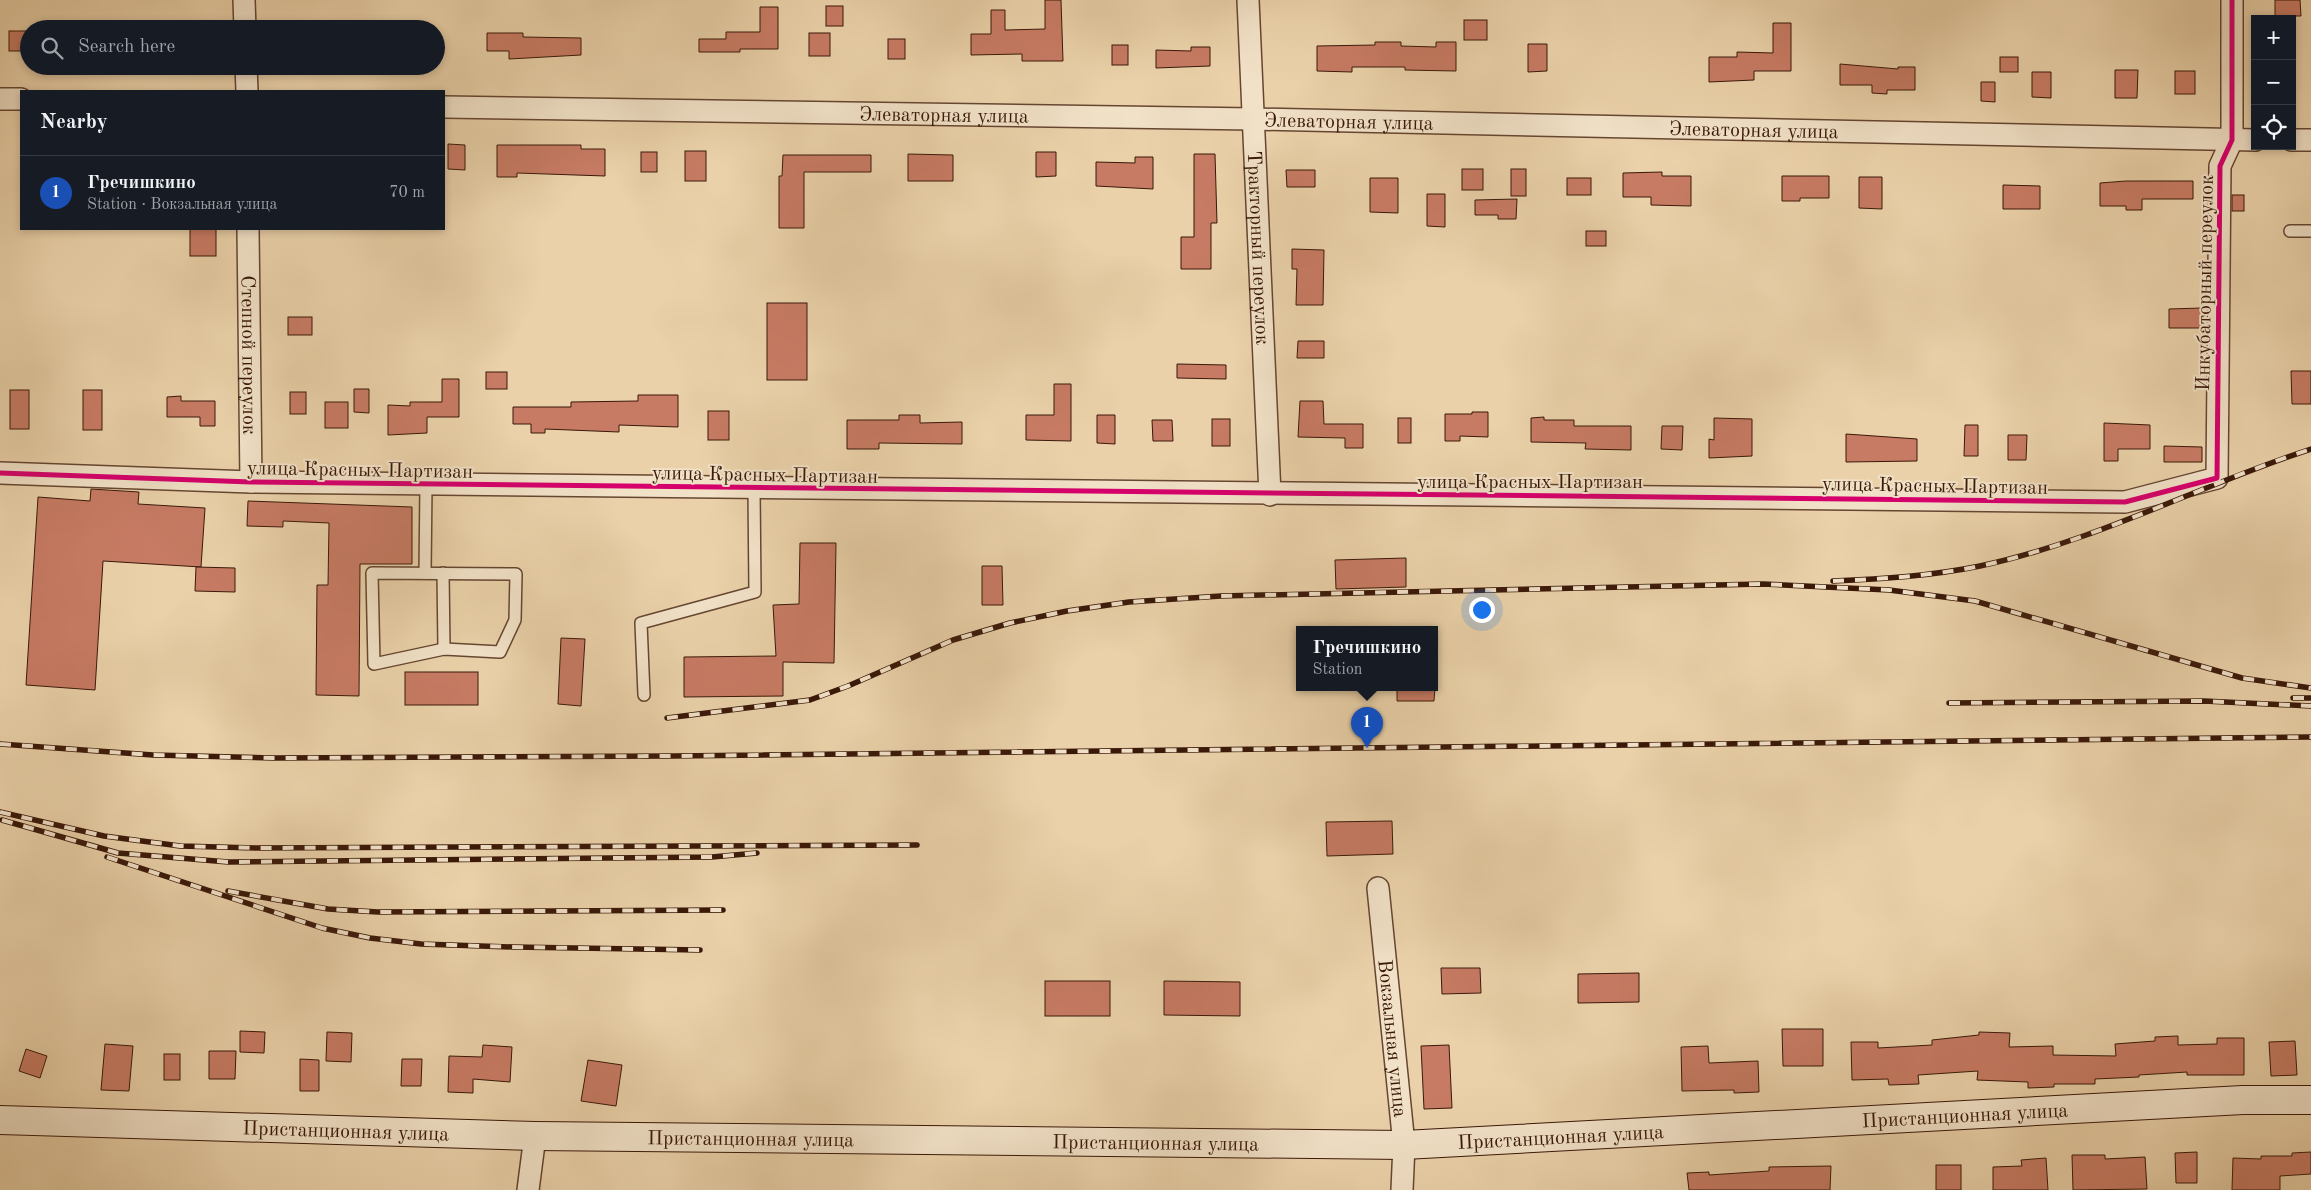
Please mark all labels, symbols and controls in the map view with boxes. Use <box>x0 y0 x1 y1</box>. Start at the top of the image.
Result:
map controls <box>2251 15 2296 150</box>
button: + <box>2251 15 2296 60</box>
search box <box>20 20 445 75</box>
icon: search <box>38 34 66 62</box>
text: Search here <box>78 38 175 57</box>
button: − <box>2251 60 2296 105</box>
street label: Элеваторная улица <box>859 105 1029 128</box>
button: locate <box>2251 105 2296 150</box>
street label: Элеваторная улица <box>1264 111 1434 135</box>
text: Nearby <box>40 112 108 133</box>
street label: Элеваторная улица <box>1669 120 1839 143</box>
street label: Тракторный переулок <box>1243 150 1271 345</box>
text: Гречишкино <box>87 174 196 193</box>
street label: Инкубаторный переулок <box>2194 175 2218 391</box>
text: 1 <box>51 185 61 201</box>
text: 70 m <box>389 185 425 201</box>
text: Station · Вокзальная улица <box>87 197 277 213</box>
street label: Степной переулок <box>237 275 258 435</box>
street label: улица Красных Партизан <box>247 459 473 483</box>
street label: улица Красных Партизан <box>652 464 878 488</box>
street label: улица Красных Партизан <box>1417 473 1643 493</box>
street label: улица Красных Партизан <box>1822 475 2048 499</box>
your location <box>1469 597 1495 623</box>
popup <box>1296 626 1438 691</box>
text: Гречишкино <box>1313 639 1421 658</box>
text: Station <box>1313 662 1363 678</box>
pin: 1 <box>1351 707 1383 748</box>
street label: Вокзальная улица <box>1373 958 1409 1119</box>
street label: Пристанционная улица <box>1861 1101 2069 1132</box>
street label: Пристанционная улица <box>242 1119 449 1145</box>
street label: Пристанционная улица <box>1457 1123 1664 1154</box>
street label: Пристанционная улица <box>647 1129 854 1151</box>
street label: Пристанционная улица <box>1052 1133 1259 1155</box>

